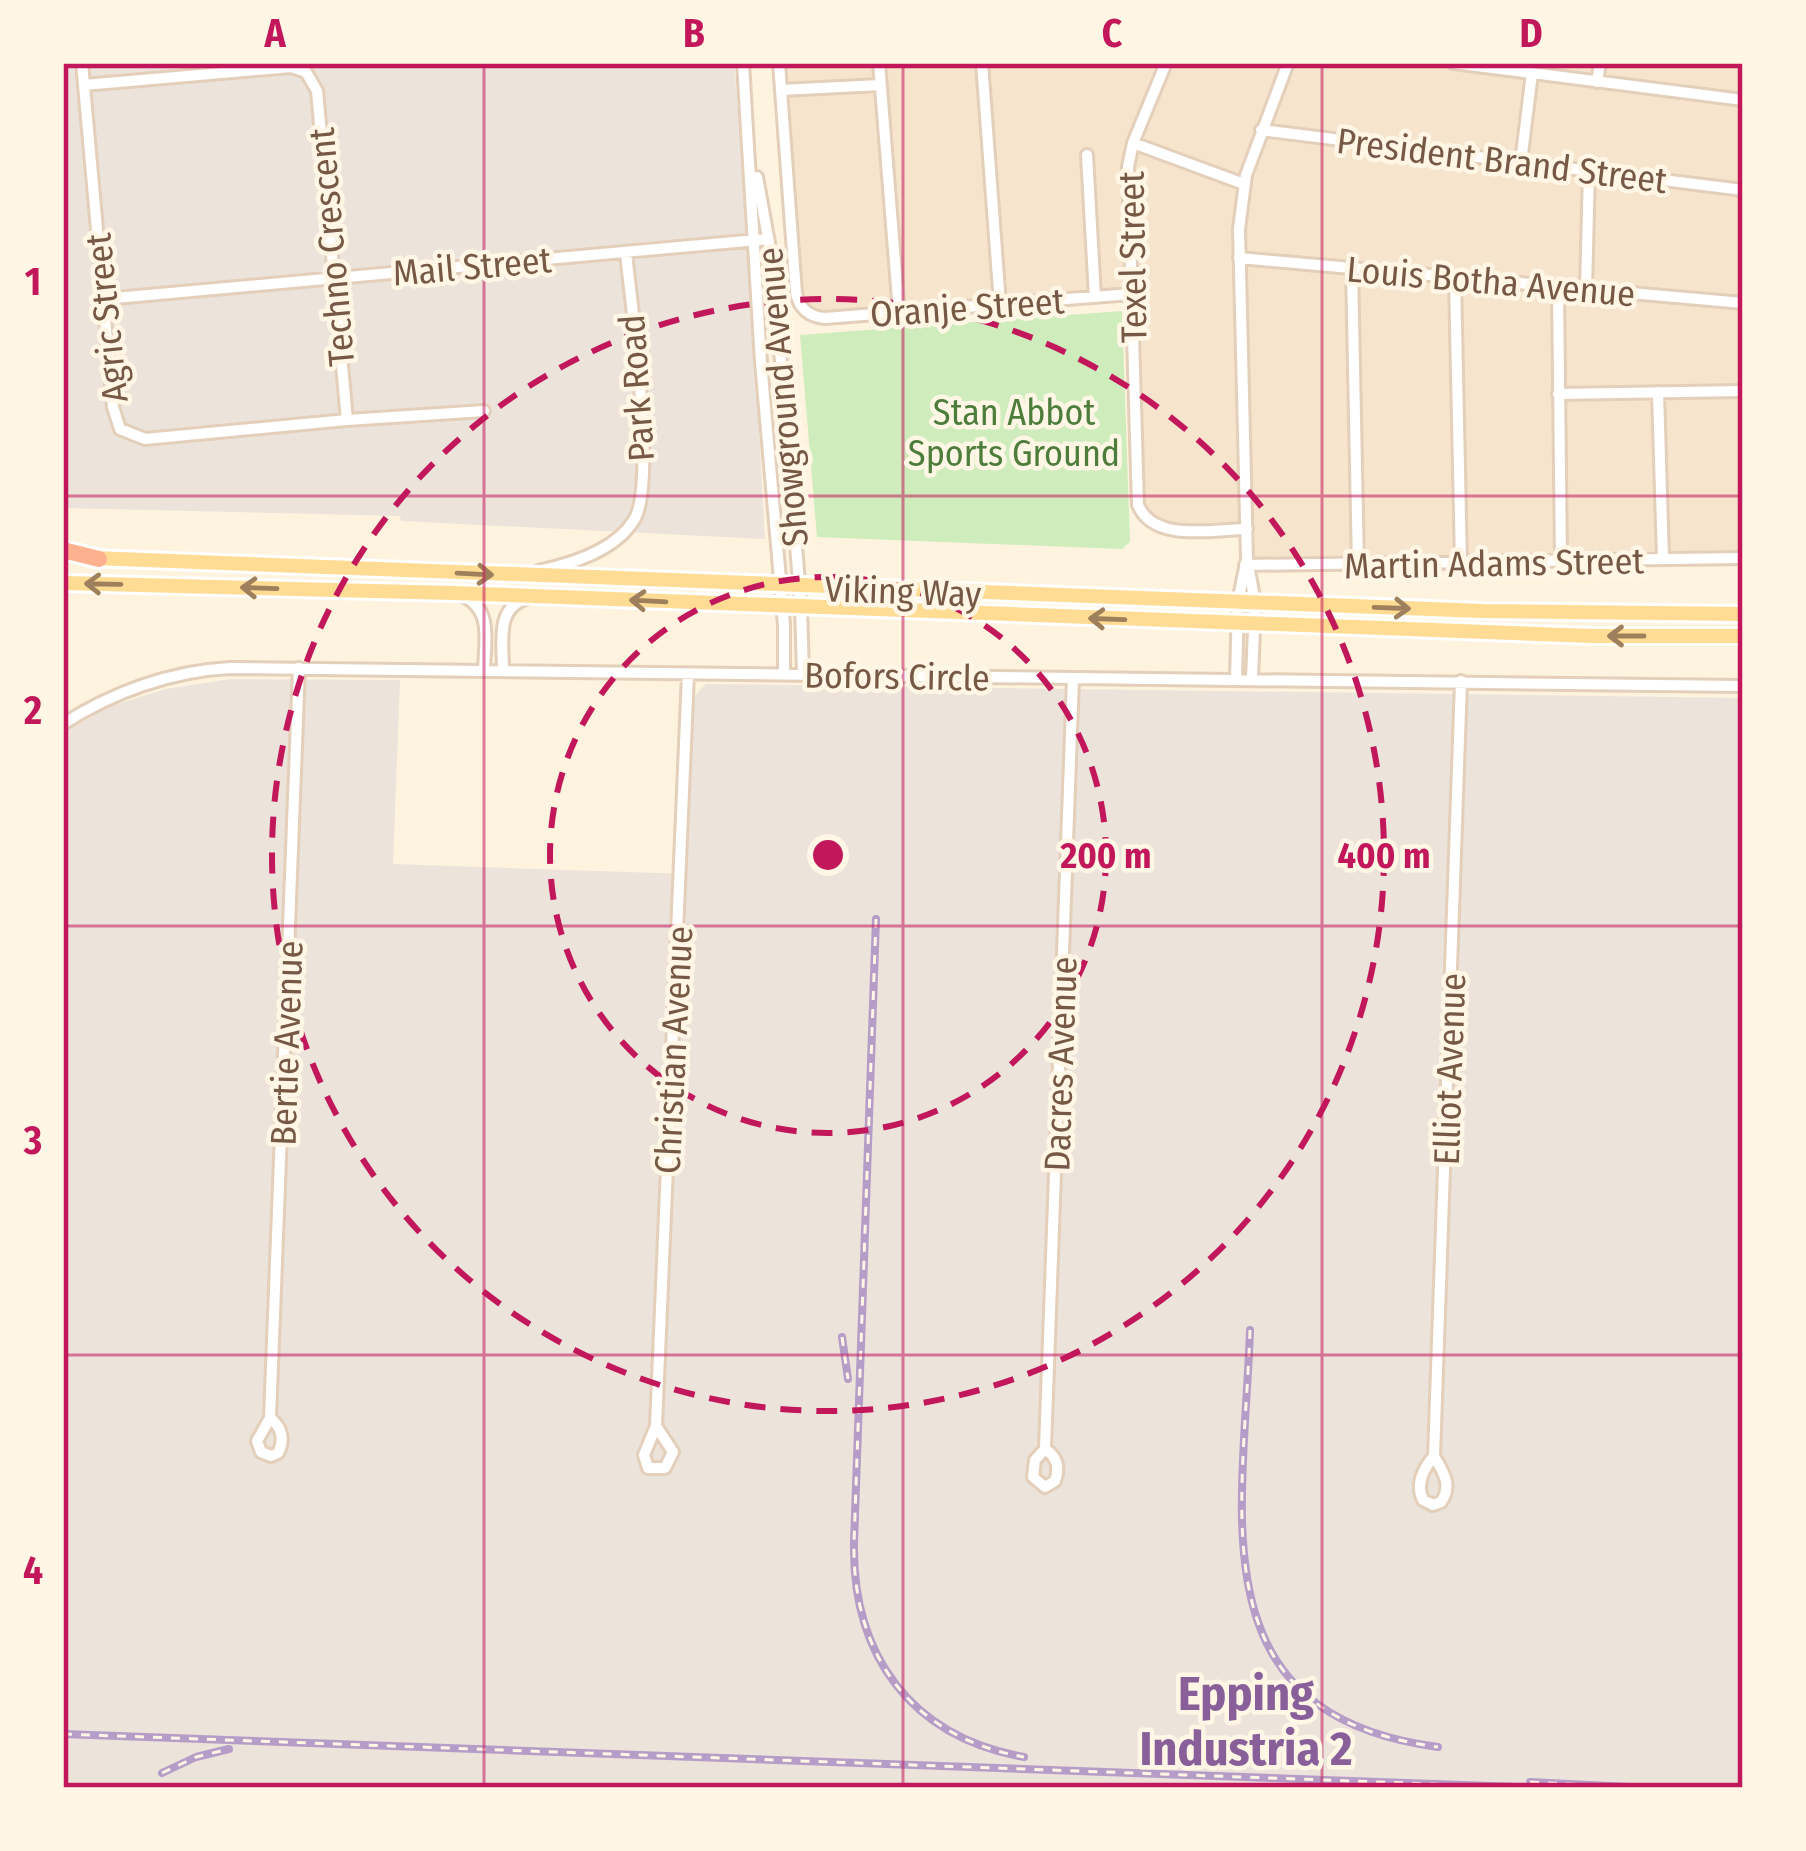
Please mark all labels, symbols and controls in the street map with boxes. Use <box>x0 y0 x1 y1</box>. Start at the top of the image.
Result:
text: A <box>263 11 286 57</box>
text: B <box>683 11 705 57</box>
text: C <box>1102 11 1123 57</box>
text: D <box>1519 11 1543 57</box>
street label: President Brand Street <box>1334 119 1670 203</box>
street label: Techno Crescent <box>300 126 364 368</box>
street label: Texel Street <box>1109 170 1156 343</box>
street label: Agric Street <box>76 231 138 405</box>
street label: Mail Street <box>391 238 553 296</box>
street label: Showground Avenue <box>748 245 818 549</box>
street label: Louis Botha Avenue <box>1345 247 1637 317</box>
text: 1 <box>25 259 41 305</box>
street label: Oranje Street <box>869 279 1066 337</box>
street label: Park Road <box>610 313 664 463</box>
park label: Stan Abbot Sports Ground <box>908 391 1120 476</box>
street label: Martin Adams Street <box>1344 539 1645 589</box>
one-way arrow <box>455 563 494 586</box>
street label: Viking Way <box>824 567 982 617</box>
one-way arrow <box>84 572 123 595</box>
one-way arrow <box>240 576 279 599</box>
one-way arrow <box>629 589 668 612</box>
one-way arrow <box>1372 597 1411 620</box>
one-way arrow <box>1088 607 1127 630</box>
one-way arrow <box>1607 625 1646 647</box>
street label: Bofors Circle <box>804 653 990 701</box>
text: 2 <box>23 688 42 734</box>
centre of rings <box>807 834 849 876</box>
text: 200 m <box>1060 834 1151 878</box>
text: 400 m <box>1338 834 1430 878</box>
street label: Christian Avenue <box>646 925 702 1175</box>
street label: Bertie Avenue <box>261 940 313 1146</box>
street label: Dacres Avenue <box>1035 956 1087 1172</box>
street label: Elliot Avenue <box>1425 972 1475 1166</box>
text: 3 <box>23 1118 42 1164</box>
text: 4 <box>23 1548 43 1594</box>
district label: Epping Industria 2 <box>1139 1665 1353 1778</box>

